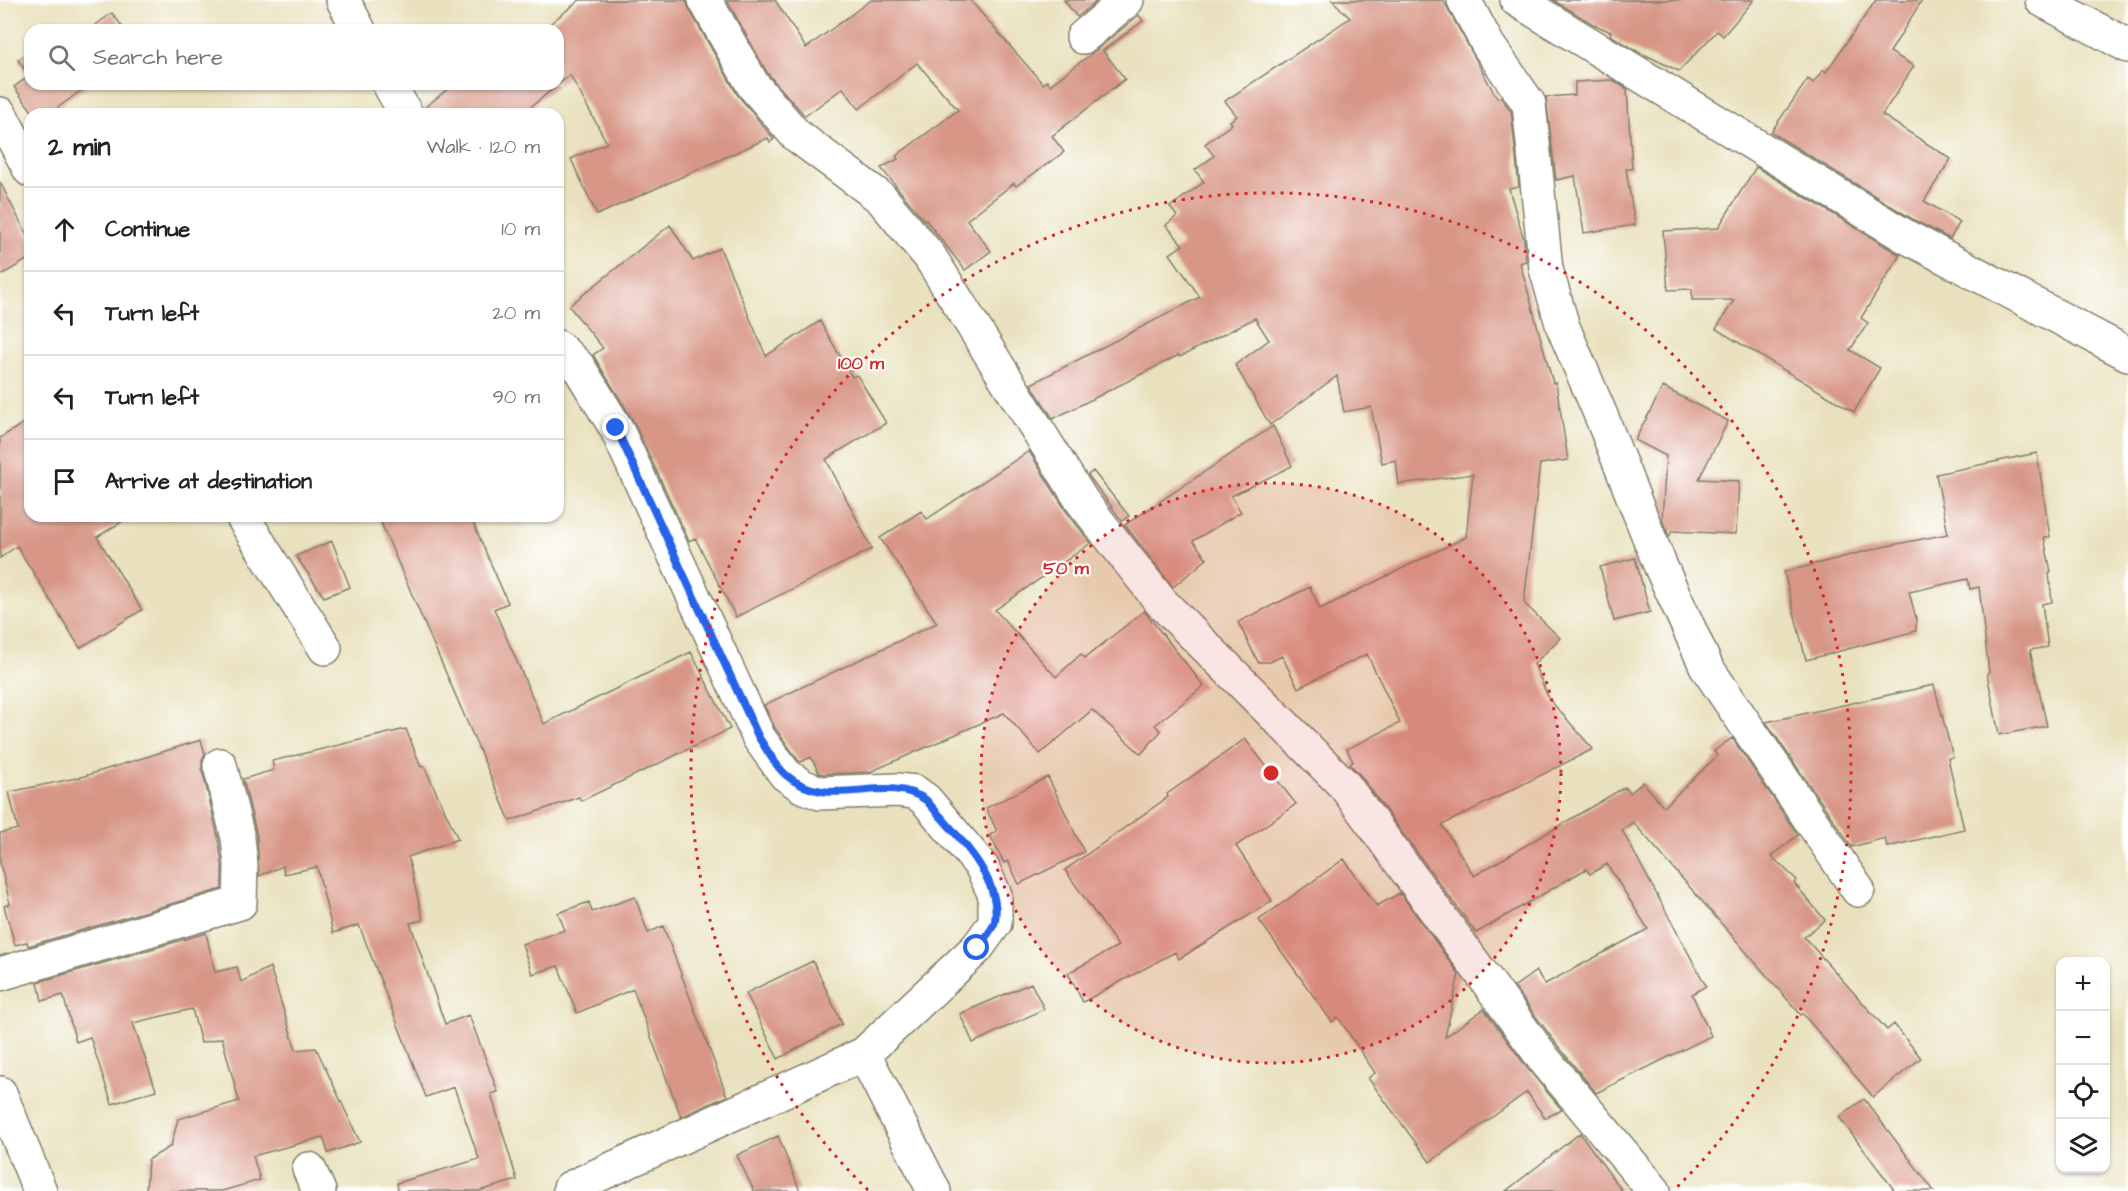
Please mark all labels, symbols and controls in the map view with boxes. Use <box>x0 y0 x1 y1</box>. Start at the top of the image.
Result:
search box <box>24 24 564 90</box>
icon: search <box>45 41 78 74</box>
text: Search here <box>93 42 223 73</box>
text: 2 min <box>48 129 110 165</box>
text: Walk · 120 m <box>427 133 540 161</box>
icon: ahead <box>48 213 81 246</box>
text: Continue <box>105 214 190 245</box>
text: 10 m <box>501 215 540 243</box>
icon: left <box>48 297 81 330</box>
text: Turn left <box>105 298 199 329</box>
text: 20 m <box>492 299 540 327</box>
text: 100 m <box>838 351 885 376</box>
icon: left <box>48 381 81 414</box>
text: Turn left <box>105 382 199 413</box>
text: 90 m <box>492 383 540 411</box>
route end <box>602 414 628 440</box>
icon: arrive <box>48 465 81 498</box>
text: Arrive at destination <box>105 466 312 497</box>
text: 50 m <box>1043 556 1090 581</box>
centre of rings <box>1261 763 1281 783</box>
route start <box>963 934 989 960</box>
map controls <box>2056 957 2110 1173</box>
button: + <box>2056 957 2110 1011</box>
button: − <box>2056 1011 2110 1065</box>
button: locate <box>2056 1065 2110 1119</box>
button: layers <box>2056 1119 2110 1173</box>

